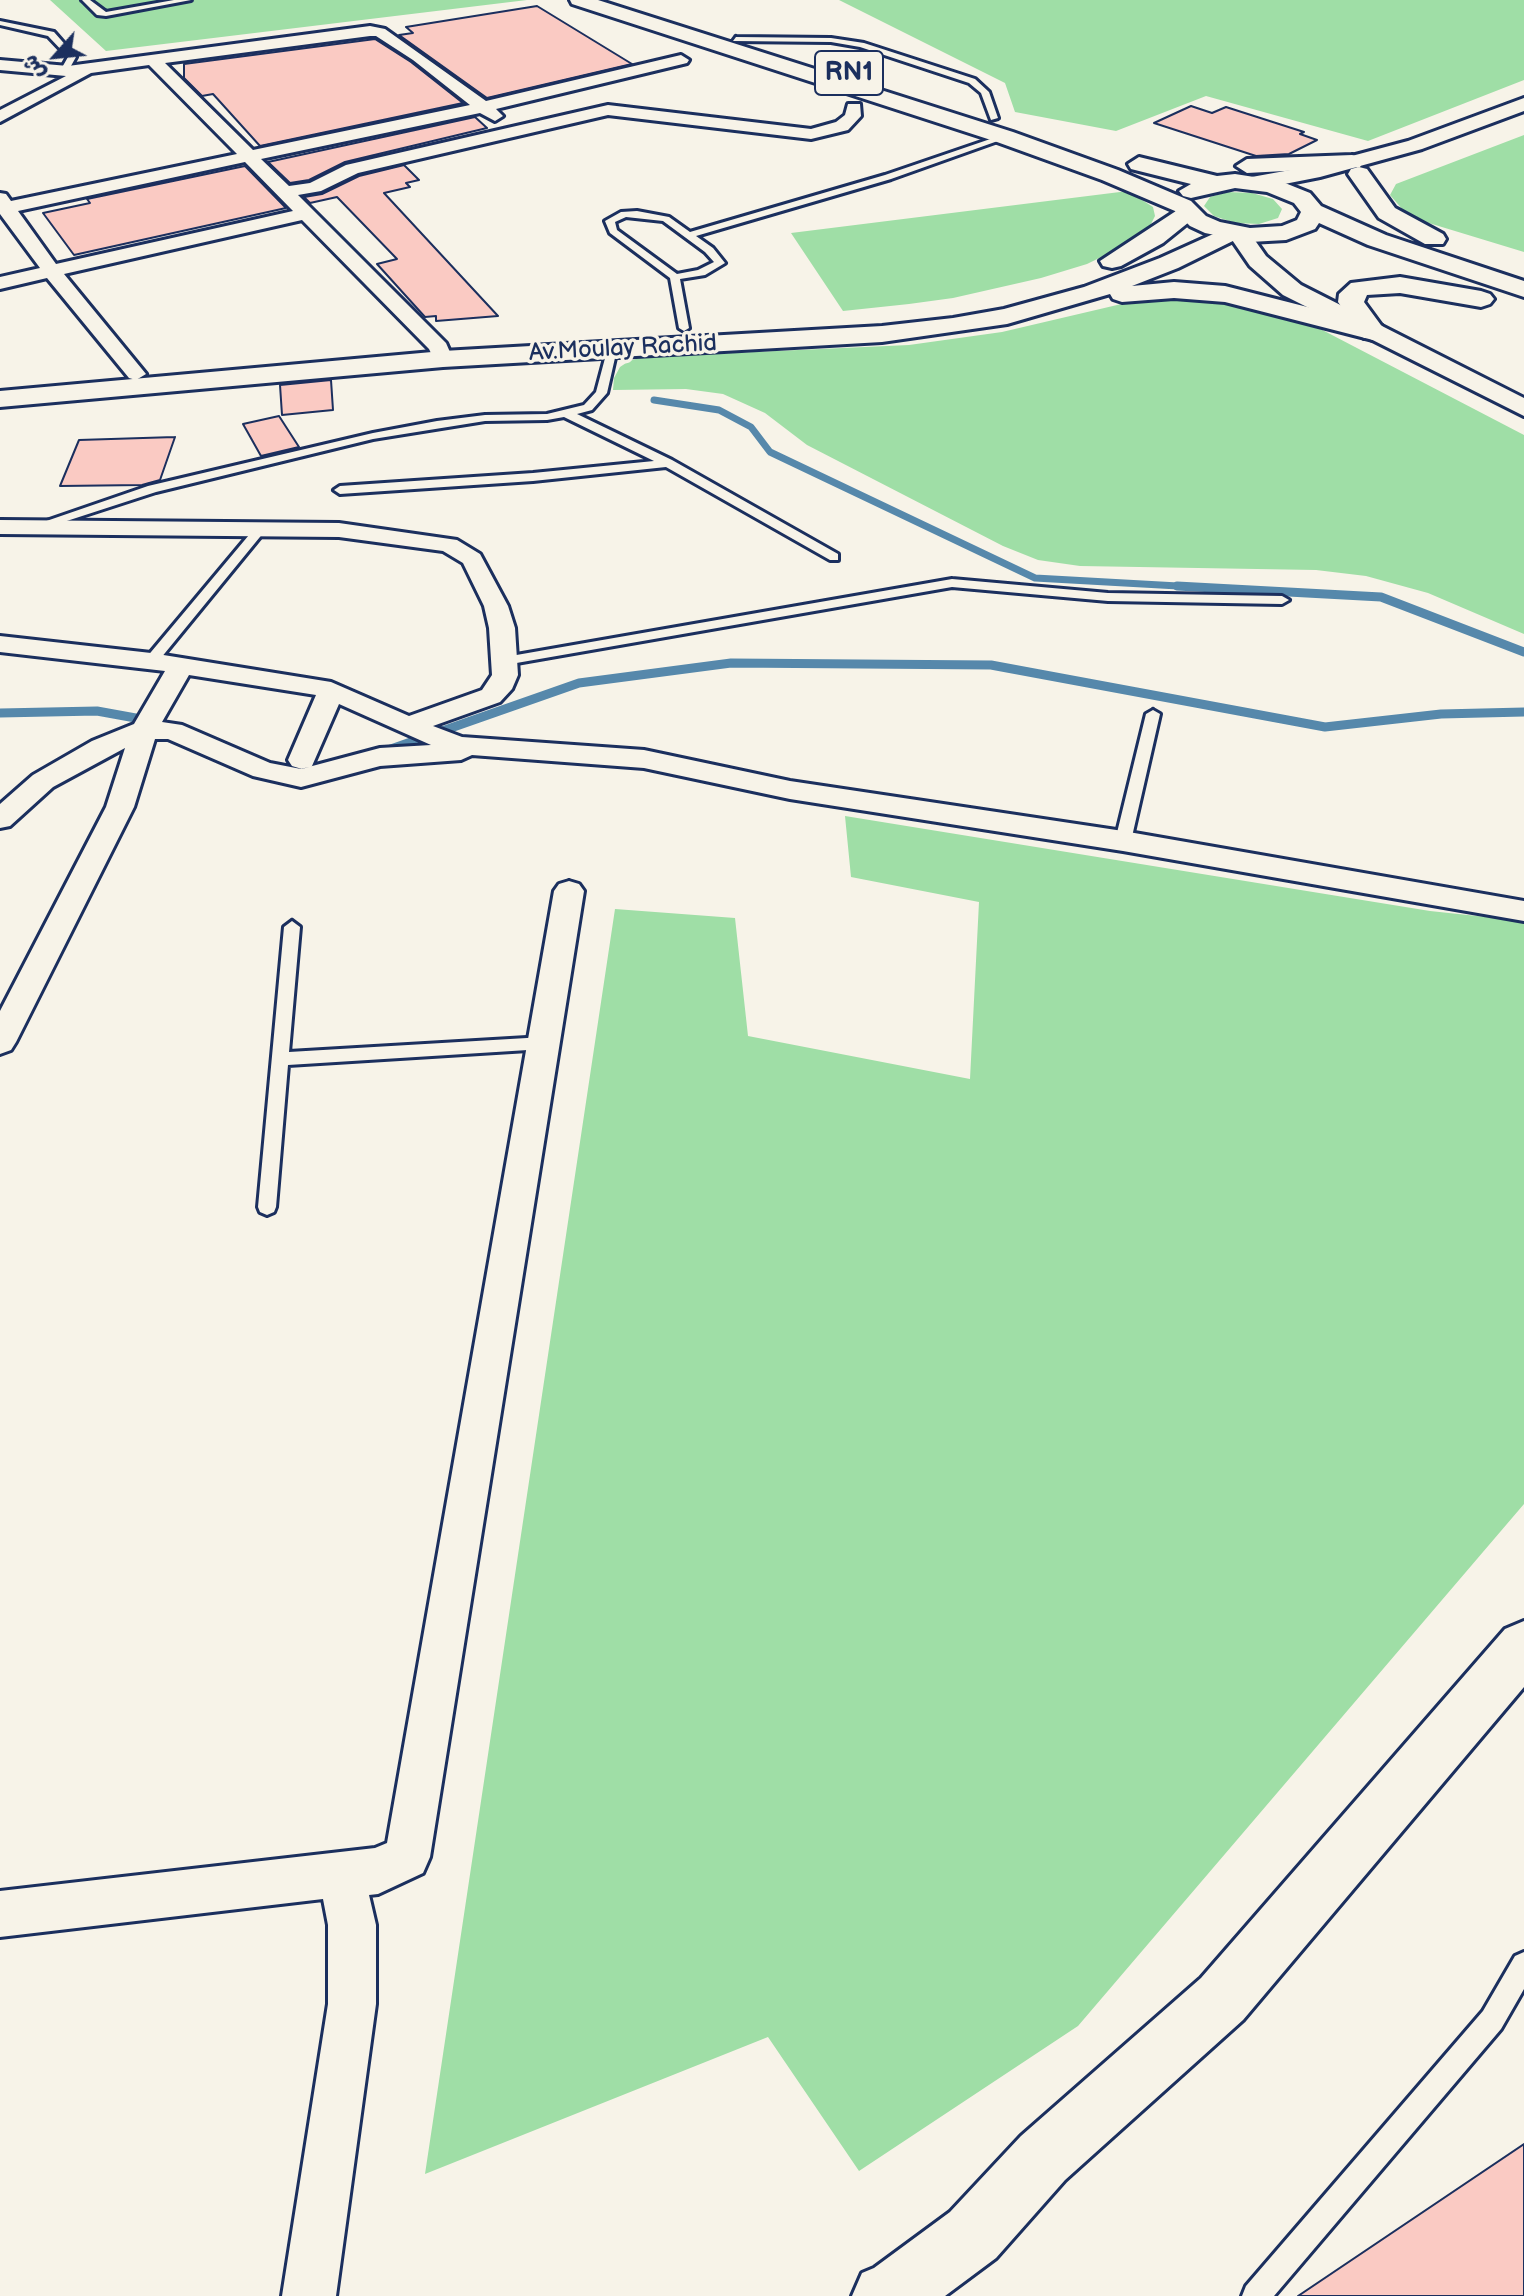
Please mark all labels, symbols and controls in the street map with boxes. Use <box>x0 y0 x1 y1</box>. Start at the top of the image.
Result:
north arrow <box>16 16 96 96</box>
text: ش <box>17 50 52 84</box>
road number: RN1 <box>815 51 883 95</box>
street label: Av.Moulay Rachid <box>528 330 718 368</box>

